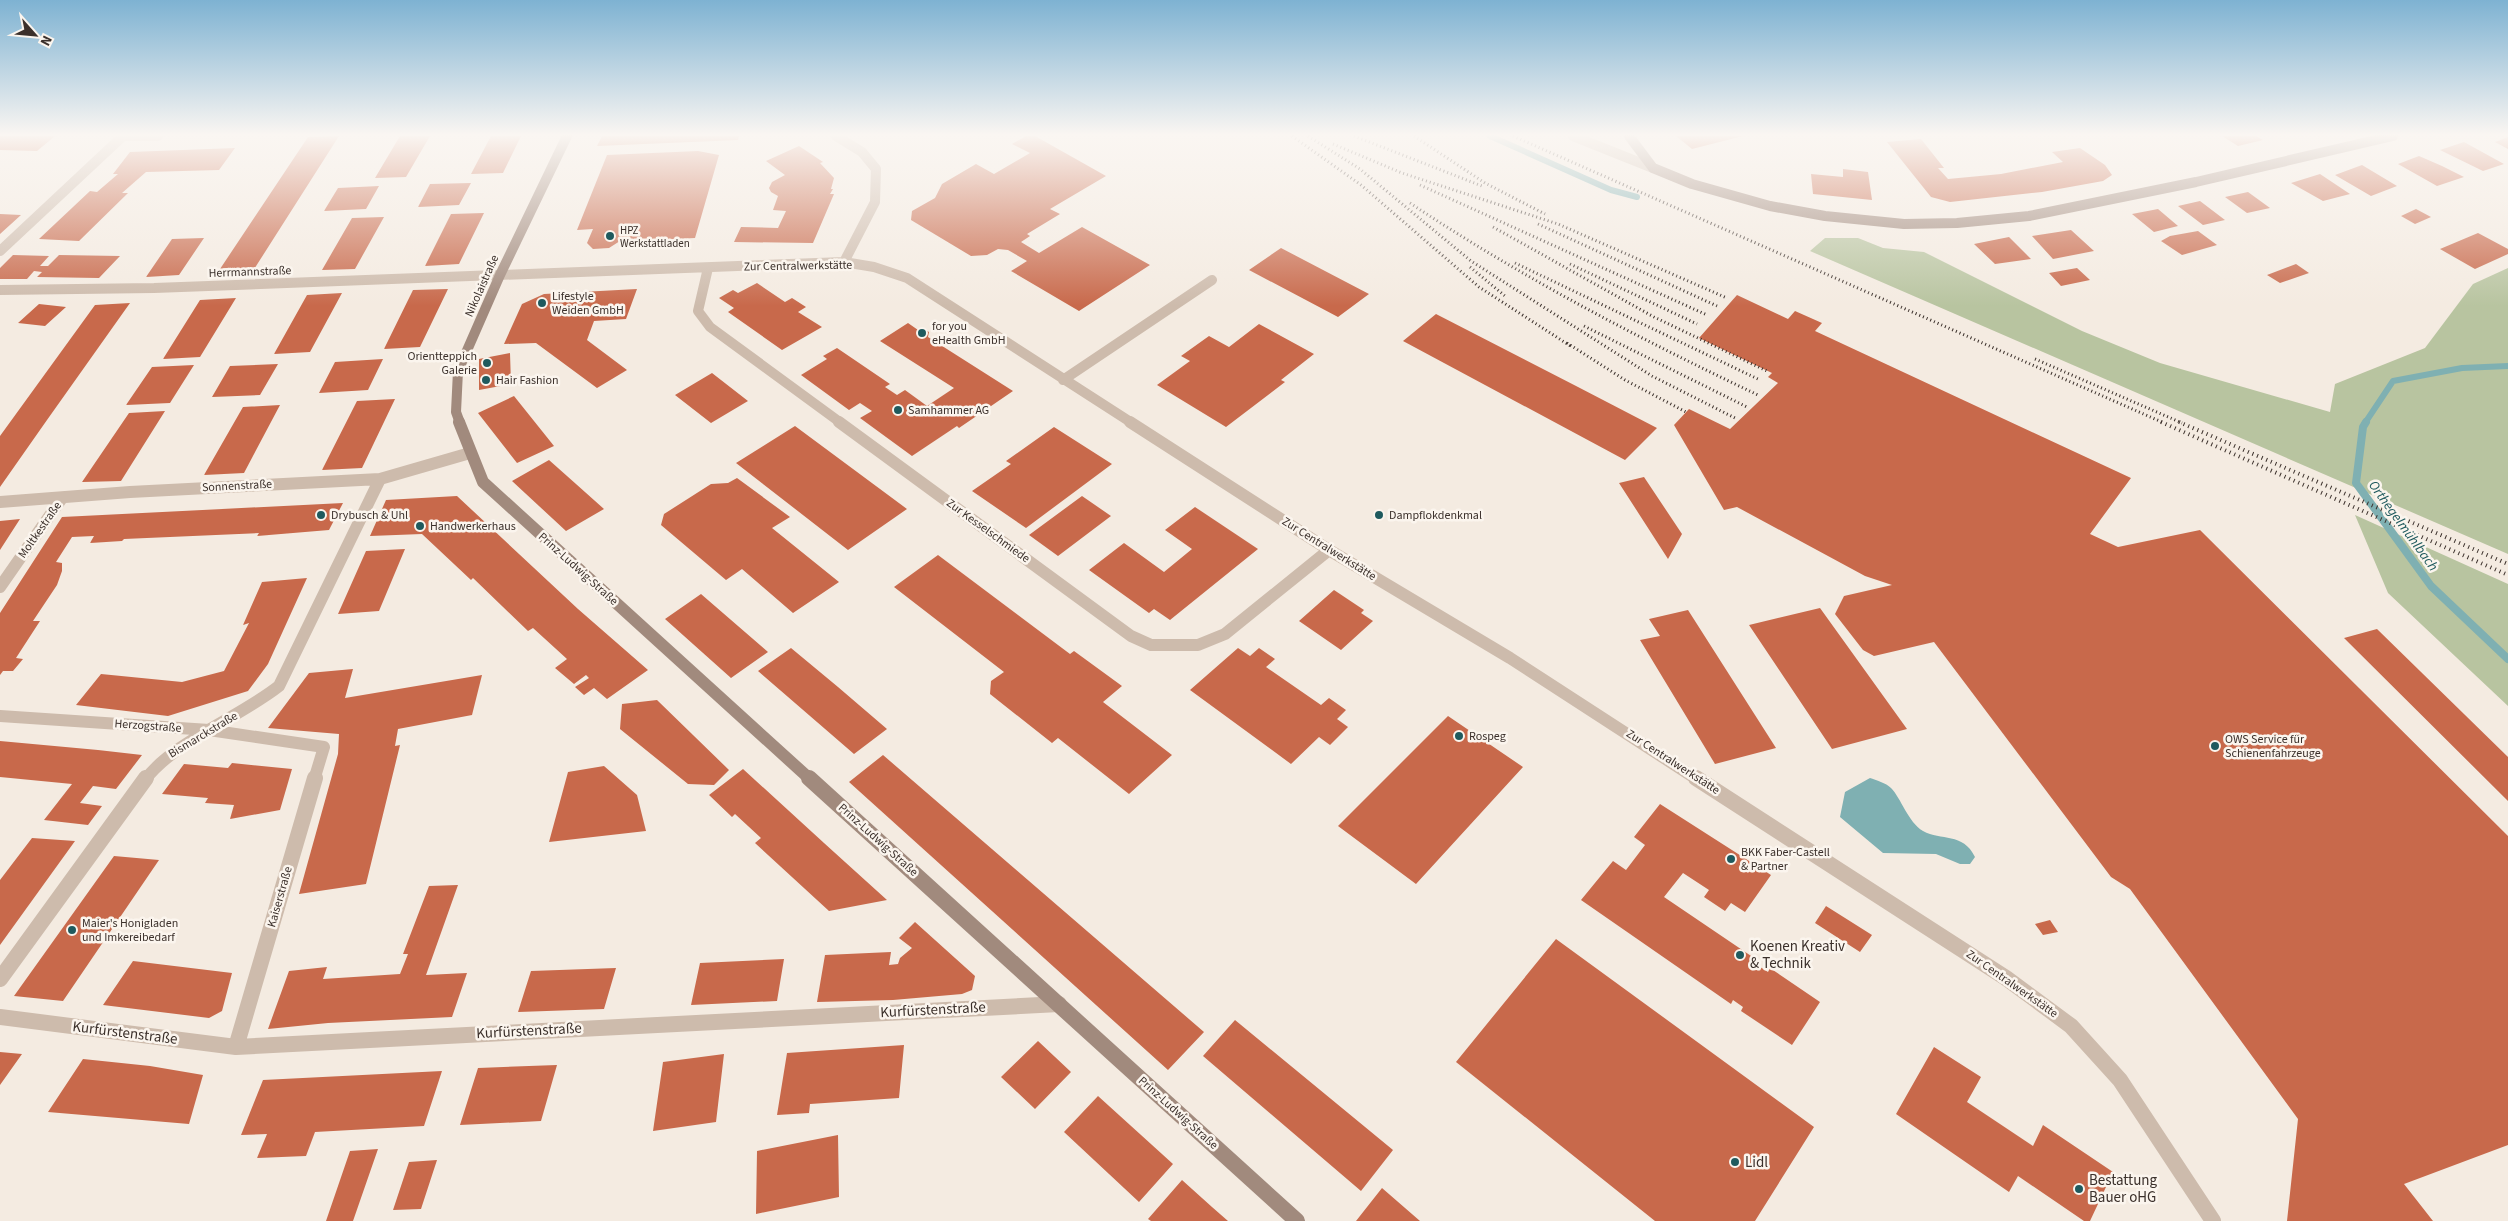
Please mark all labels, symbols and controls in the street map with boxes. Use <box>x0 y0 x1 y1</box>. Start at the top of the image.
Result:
north arrow <box>10 10 60 60</box>
text: N <box>35 32 57 49</box>
place label: HPZ Werkstattladen <box>620 223 690 251</box>
marker: HPZ Werkstattladen <box>604 230 616 242</box>
street label: Nikolaistraße <box>461 252 503 320</box>
street label: Zur Centralwerkstätte <box>744 257 852 275</box>
street label: Herrmannstraße <box>208 262 292 282</box>
place label: Lifestyle Weiden GmbH <box>552 288 624 319</box>
marker: Lifestyle Weiden GmbH <box>536 297 548 309</box>
place label: for you eHealth GmbH <box>932 318 1005 349</box>
marker: for you eHealth GmbH <box>916 327 928 339</box>
place label: Orientteppich Galerie <box>407 348 477 379</box>
marker: Orientteppich Galerie <box>481 357 493 369</box>
place label: Hair Fashion <box>496 372 559 389</box>
marker: Hair Fashion <box>480 374 492 386</box>
place label: Samhammer AG <box>908 402 989 419</box>
marker: Samhammer AG <box>892 404 904 416</box>
street label: Sonnenstraße <box>202 476 273 496</box>
water label: Orthegelmühlbach <box>2363 477 2443 575</box>
street label: Zur Kesselschmiede <box>943 495 1033 567</box>
street label: Moltkestraße <box>14 498 66 562</box>
place label: Drybusch & Uhl <box>331 507 408 524</box>
place label: Dampflokdenkmal <box>1389 507 1482 524</box>
marker: Drybusch & Uhl <box>315 509 327 521</box>
marker: Dampflokdenkmal <box>1373 509 1385 521</box>
street label: Zur Centralwerkstätte <box>1278 513 1380 585</box>
place label: Handwerkerhaus <box>430 518 516 535</box>
marker: Handwerkerhaus <box>414 520 426 532</box>
street label: Prinz-Ludwig-Straße <box>534 529 622 610</box>
street label: Bismarckstraße <box>165 708 241 762</box>
street label: Herzogstraße <box>114 715 182 737</box>
street label: Zur Centralwerkstätte <box>1623 725 1723 799</box>
place label: Rospeg <box>1469 728 1506 745</box>
marker: Rospeg <box>1453 730 1465 742</box>
place label: OWS Service für Schienenfahrzeuge <box>2225 731 2321 762</box>
marker: OWS Service für Schienenfahrzeuge <box>2209 740 2221 752</box>
street label: Prinz-Ludwig-Straße <box>834 800 922 881</box>
place label: BKK Faber-Castell & Partner <box>1741 844 1830 875</box>
marker: BKK Faber-Castell & Partner <box>1725 853 1737 865</box>
street label: Kaiserstraße <box>263 864 297 929</box>
place label: Maier's Honigladen und Imkereibedarf <box>82 915 178 946</box>
marker: Maier's Honigladen und Imkereibedarf <box>66 924 78 936</box>
place label: Koenen Kreativ & Technik <box>1750 936 1845 974</box>
street label: Zur Centralwerkstätte <box>1963 946 2061 1022</box>
marker: Koenen Kreativ & Technik <box>1734 949 1746 961</box>
street label: Kurfürstenstraße <box>880 997 986 1023</box>
street label: Kurfürstenstraße <box>71 1016 179 1050</box>
street label: Kurfürstenstraße <box>476 1018 582 1044</box>
street label: Prinz-Ludwig-Straße <box>1134 1073 1222 1154</box>
place label: Lidl <box>1745 1152 1768 1173</box>
marker: Lidl <box>1729 1156 1741 1168</box>
place label: Bestattung Bauer oHG <box>2089 1170 2158 1208</box>
marker: Bestattung Bauer oHG <box>2073 1183 2085 1195</box>

